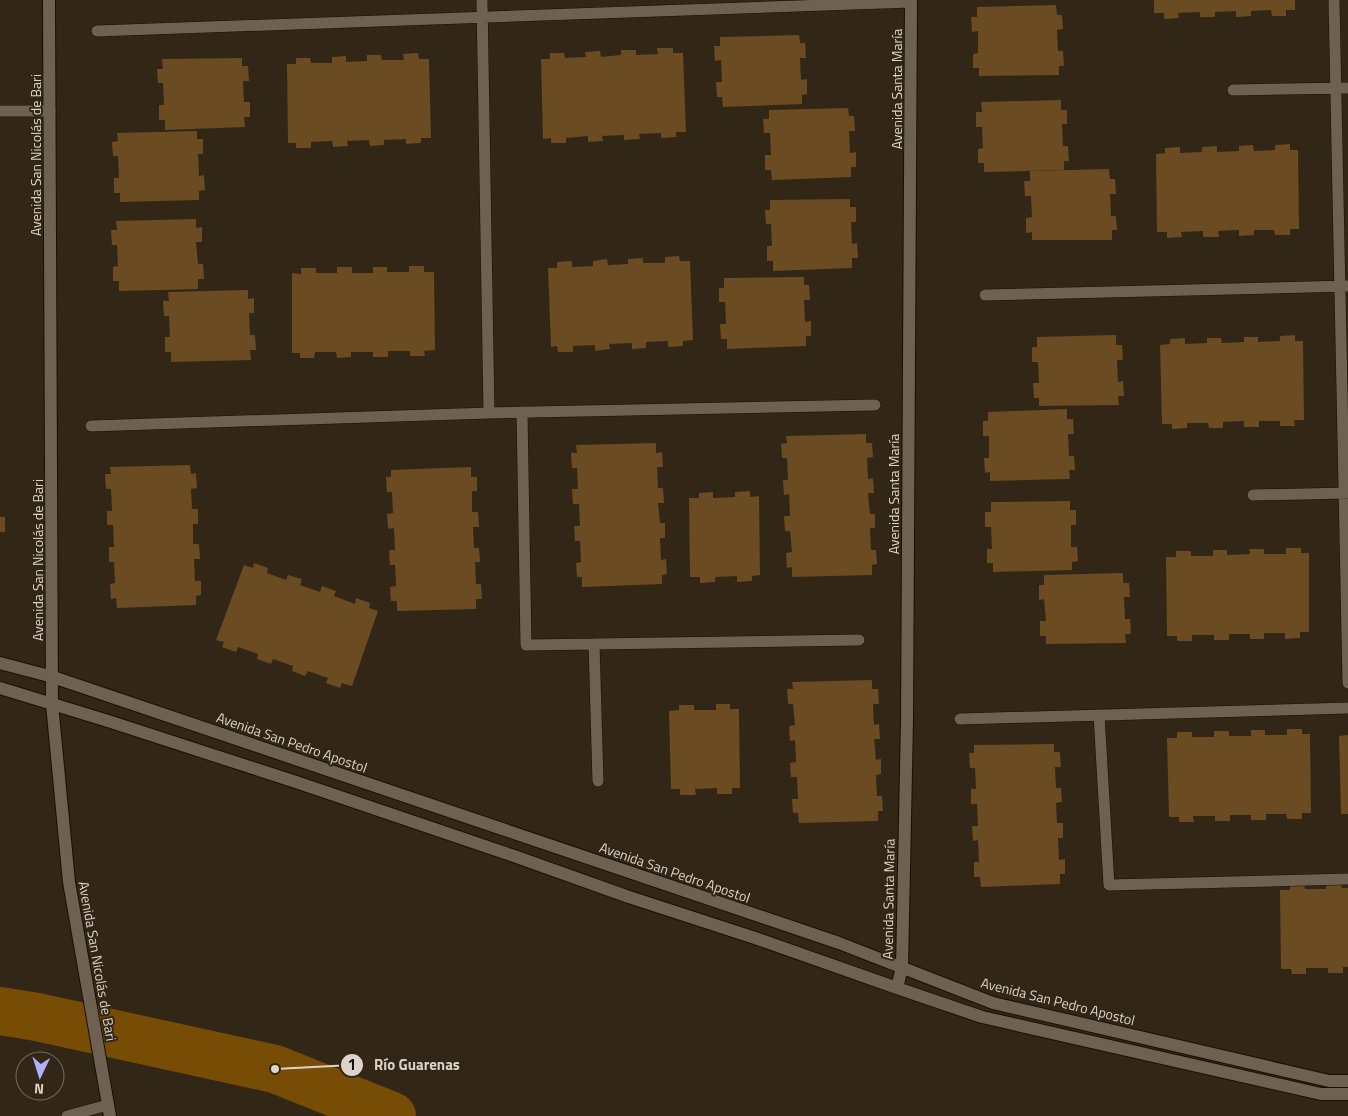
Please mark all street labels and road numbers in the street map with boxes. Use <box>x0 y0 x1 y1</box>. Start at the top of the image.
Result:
street label: Avenida Santa María <box>886 29 907 149</box>
street label: Avenida San Nicolás de Bari <box>25 74 46 236</box>
street label: Avenida Santa María <box>883 434 904 554</box>
street label: Avenida San Nicolás de Bari <box>27 479 48 641</box>
street label: Avenida San Pedro Apostol <box>214 706 370 778</box>
street label: Avenida San Pedro Apostol <box>597 836 753 908</box>
street label: Avenida Santa María <box>876 839 900 959</box>
street label: Avenida San Nicolás de Bari <box>74 879 122 1043</box>
street label: Avenida San Pedro Apostol <box>979 972 1137 1030</box>

